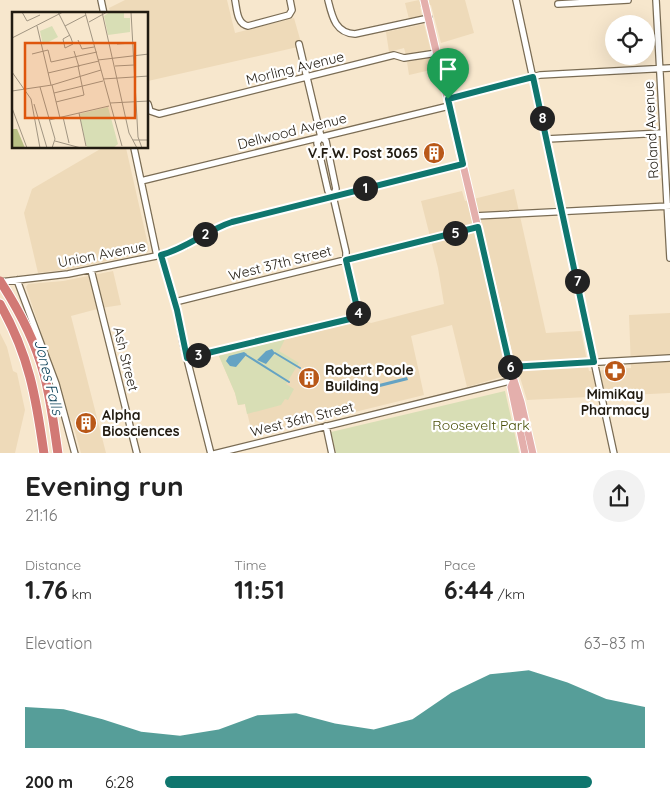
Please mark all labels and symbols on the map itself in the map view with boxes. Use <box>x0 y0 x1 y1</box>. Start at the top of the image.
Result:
inset map <box>12 12 149 149</box>
street label: Morling Avenue <box>244 47 346 89</box>
pin <box>427 48 469 99</box>
street label: Roland Avenue <box>639 81 663 179</box>
pin: 8 <box>530 106 554 130</box>
street label: Dellwood Avenue <box>236 109 349 153</box>
building icon: V.F.W. Post 3065 <box>422 141 446 165</box>
place label: V.F.W. Post 3065 <box>308 144 418 162</box>
pin: 1 <box>352 176 378 200</box>
pin: 5 <box>442 220 468 246</box>
pin: 2 <box>192 222 218 246</box>
street label: Union Avenue <box>56 237 148 271</box>
street label: West 37th Street <box>227 241 334 285</box>
pin: 7 <box>564 268 590 294</box>
pin: 4 <box>346 300 370 326</box>
street label: Ash Street <box>109 325 143 393</box>
water label: Jones Falls <box>30 337 68 418</box>
pin: 3 <box>186 342 210 368</box>
pin: 6 <box>498 354 522 380</box>
pharmacy icon: MimiKay Pharmacy <box>603 359 627 383</box>
place label: Robert Poole Building <box>325 361 414 395</box>
building icon: Robert Poole Building <box>297 366 321 390</box>
place label: MimiKay Pharmacy <box>581 385 649 419</box>
street label: West 36th Street <box>248 397 356 441</box>
place label: Alpha Biosciences <box>102 406 180 440</box>
building icon: Alpha Biosciences <box>74 411 98 435</box>
park label: Roosevelt Park <box>432 416 530 434</box>

